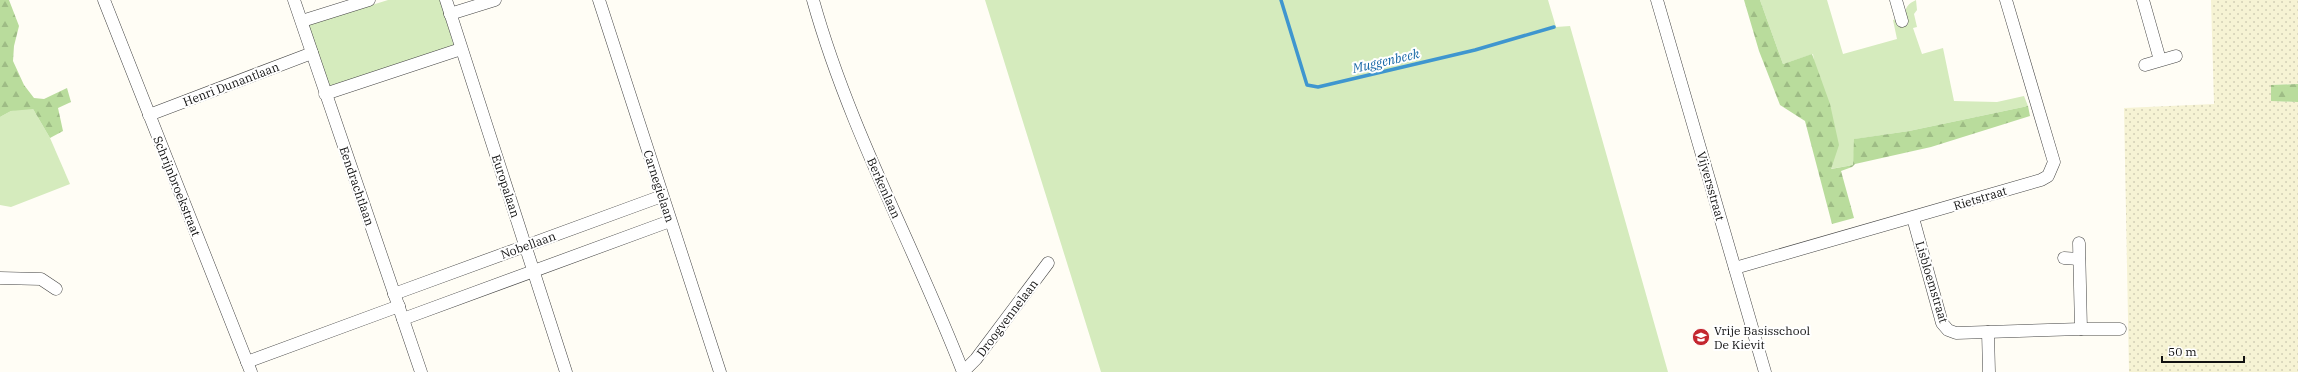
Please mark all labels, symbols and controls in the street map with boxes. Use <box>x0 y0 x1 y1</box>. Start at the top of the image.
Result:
water label: Muggenbeek <box>1350 45 1421 77</box>
street label: Henri Dunantlaan <box>181 59 282 109</box>
street label: Schrijnbroekstraat <box>150 134 204 238</box>
street label: Eendrachtlaan <box>336 144 378 228</box>
street label: Carnegielaan <box>640 148 678 224</box>
street label: Vijversstraat <box>1694 150 1728 222</box>
street label: Europalaan <box>489 152 523 220</box>
street label: Berkenlaan <box>864 155 904 221</box>
street label: Rietstraat <box>1951 183 2009 213</box>
street label: Nobellaan <box>498 228 558 262</box>
street label: Lisbloemstraat <box>1912 239 1952 325</box>
street label: Droogvennelaan <box>973 276 1041 360</box>
place label: Vrije Basisschool De Kievit <box>1714 323 1810 352</box>
school or university icon: Vrije Basisschool De Kievit <box>1691 327 1711 347</box>
scale bar <box>2162 338 2244 364</box>
text: 50 m <box>2168 344 2197 359</box>

